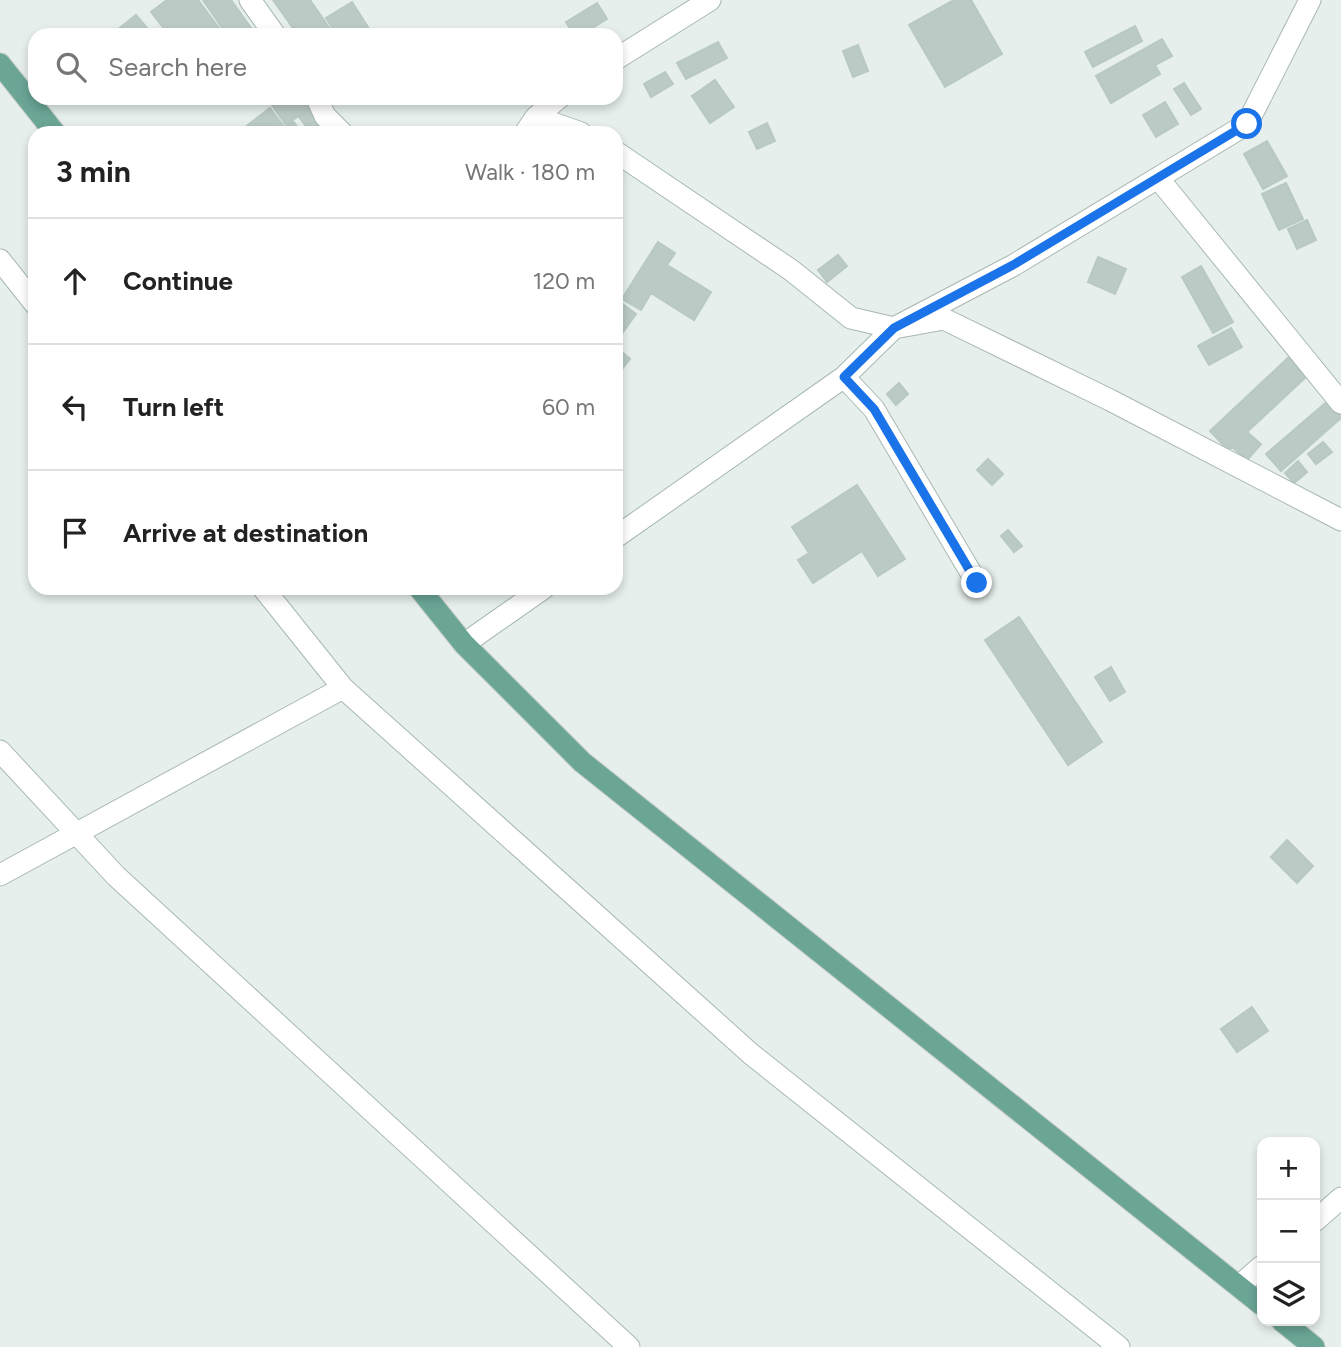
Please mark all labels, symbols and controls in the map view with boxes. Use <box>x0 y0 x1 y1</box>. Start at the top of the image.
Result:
search box <box>28 28 623 105</box>
icon: search <box>52 48 90 86</box>
text: Search here <box>108 51 247 83</box>
route start <box>1231 108 1262 139</box>
text: 3 min <box>56 153 131 190</box>
text: Walk · 180 m <box>465 158 595 186</box>
icon: ahead <box>56 262 94 300</box>
text: Continue <box>123 265 233 297</box>
text: 120 m <box>533 267 595 295</box>
icon: left <box>56 388 94 426</box>
text: Turn left <box>123 391 224 423</box>
text: 60 m <box>542 393 595 421</box>
icon: arrive <box>56 514 94 552</box>
text: Arrive at destination <box>123 517 368 549</box>
route end <box>961 567 992 598</box>
map controls <box>1257 1137 1320 1326</box>
button: + <box>1257 1137 1320 1200</box>
button: − <box>1257 1200 1320 1263</box>
button: layers <box>1257 1263 1320 1326</box>

